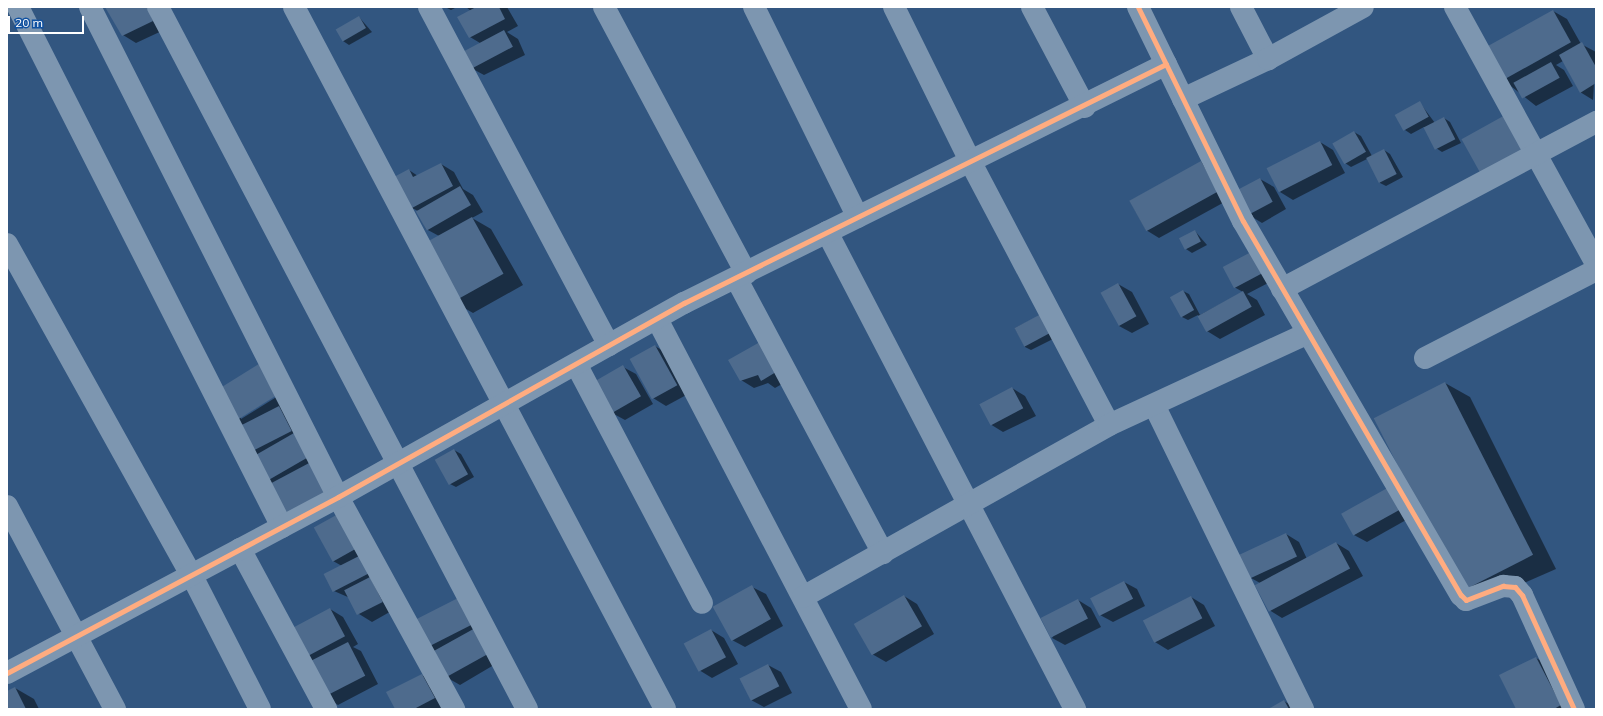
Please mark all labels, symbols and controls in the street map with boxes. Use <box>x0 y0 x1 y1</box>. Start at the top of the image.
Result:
scale bar <box>10 8 86 34</box>
text: 20 m <box>15 15 43 30</box>

